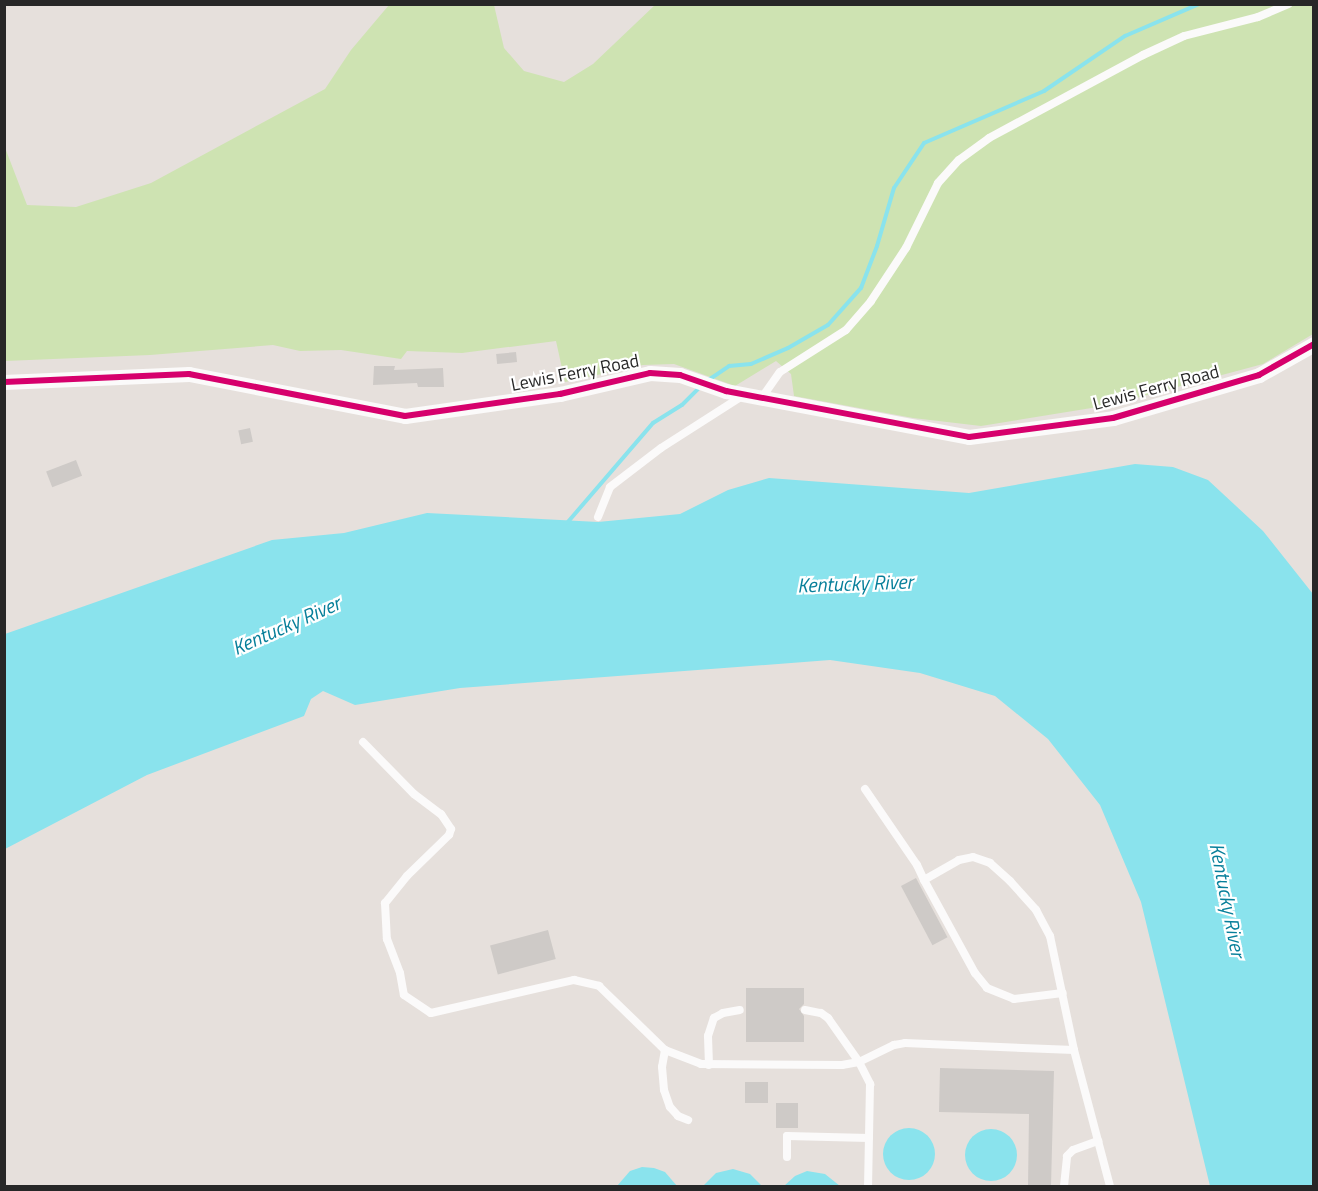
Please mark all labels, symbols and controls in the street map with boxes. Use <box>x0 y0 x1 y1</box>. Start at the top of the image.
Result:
street label: Lewis Ferry Road <box>509 350 641 396</box>
street label: Lewis Ferry Road <box>1090 361 1222 415</box>
water label: Kentucky River <box>797 569 913 597</box>
water label: Kentucky River <box>228 591 344 659</box>
water label: Kentucky River <box>1205 841 1251 959</box>

